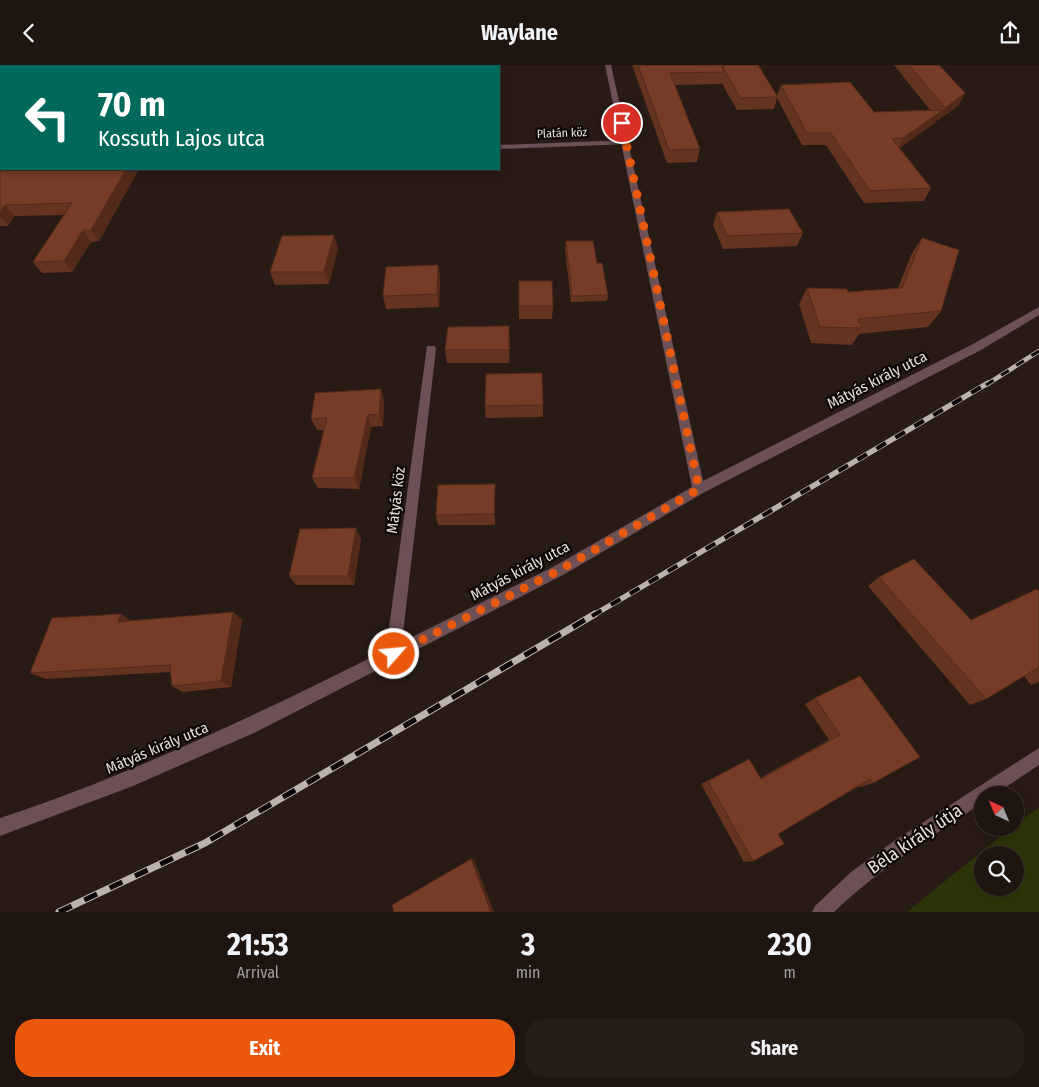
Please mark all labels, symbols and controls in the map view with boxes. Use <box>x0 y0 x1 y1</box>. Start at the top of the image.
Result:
icon: back <box>15 19 43 47</box>
text: Waylane <box>481 19 558 46</box>
icon: share <box>996 19 1024 47</box>
text: 70 m <box>98 83 166 125</box>
icon: left <box>15 85 80 150</box>
pin <box>601 102 643 144</box>
icon: arrive <box>608 109 636 137</box>
text: Kossuth Lajos utca <box>98 125 265 152</box>
street label: Platán köz <box>537 125 588 141</box>
street label: Mátyás király utca <box>824 347 930 413</box>
street label: Mátyás köz <box>383 466 409 534</box>
street label: Mátyás király utca <box>467 537 573 605</box>
position arrow <box>367 627 419 679</box>
street label: Mátyás király utca <box>103 718 211 778</box>
north arrow <box>974 786 1024 836</box>
map controls <box>974 786 1024 896</box>
street label: Béla király útja <box>864 799 967 879</box>
button: search <box>974 846 1024 896</box>
text: 21:53 <box>227 927 289 963</box>
text: 3 <box>521 927 535 963</box>
text: 230 <box>768 927 812 963</box>
text: Arrival <box>237 963 279 982</box>
text: min <box>516 963 541 982</box>
text: m <box>784 963 796 982</box>
button: Exit <box>15 1019 515 1077</box>
button: Share <box>525 1019 1024 1077</box>

